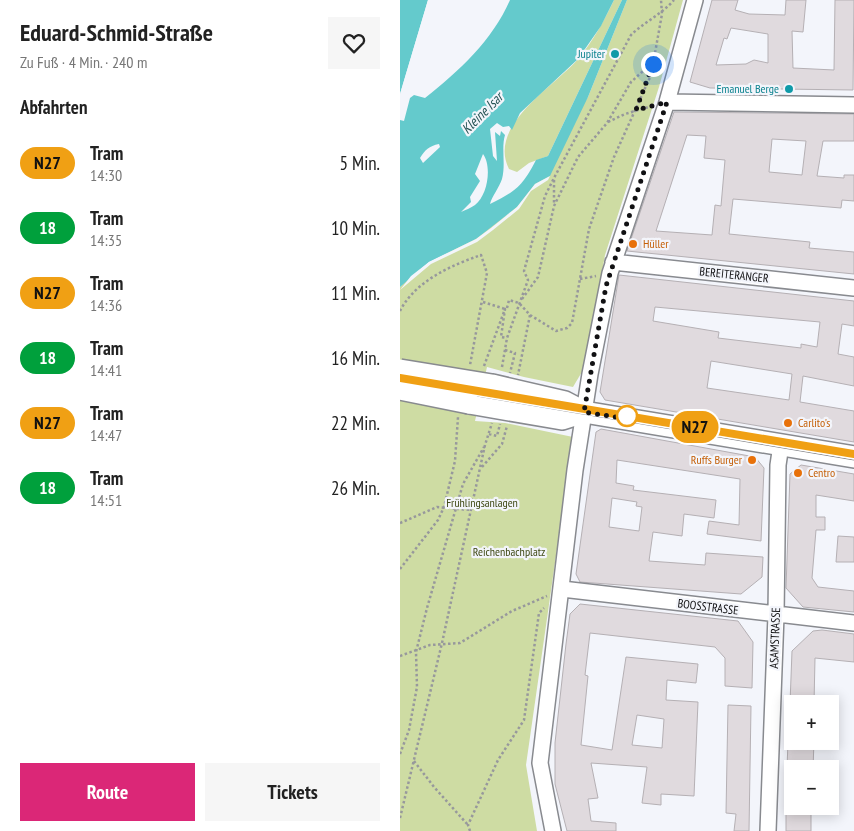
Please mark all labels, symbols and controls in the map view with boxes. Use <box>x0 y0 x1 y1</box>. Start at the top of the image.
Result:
text: Eduard-Schmid-Straße <box>20 17 213 48</box>
button: heart <box>328 17 380 69</box>
place label: Jupiter <box>577 46 606 61</box>
marker: Jupiter <box>609 48 621 60</box>
text: Zu Fuß · 4 Min. · 240 m <box>20 52 147 72</box>
your location <box>641 52 666 77</box>
place label: Emanuel Berge <box>716 81 779 96</box>
marker: Emanuel Berge <box>783 83 795 95</box>
water label: Kleine Isar <box>457 87 508 138</box>
text: Abfahrten <box>20 95 87 119</box>
text: Tram <box>90 141 123 165</box>
text: N27 <box>34 151 61 174</box>
text: 5 Min. <box>339 151 380 175</box>
text: 14:30 <box>90 165 122 185</box>
text: Tram <box>90 206 123 230</box>
text: 18 <box>39 216 56 239</box>
text: 10 Min. <box>331 216 380 240</box>
text: 14:35 <box>90 230 122 250</box>
place label: Hüller <box>643 236 669 251</box>
marker: Hüller <box>627 238 639 250</box>
street label: BEREITERANGER <box>699 263 770 286</box>
text: Tram <box>90 271 123 295</box>
text: N27 <box>34 281 61 304</box>
text: 11 Min. <box>331 281 380 305</box>
text: 14:36 <box>90 295 122 315</box>
text: Tram <box>90 336 123 360</box>
text: 18 <box>39 346 56 369</box>
text: 16 Min. <box>331 346 380 370</box>
text: 14:41 <box>90 360 122 380</box>
text: Tram <box>90 401 123 425</box>
unlabelled marker <box>616 405 638 427</box>
text: N27 <box>34 411 61 434</box>
text: 22 Min. <box>331 411 380 435</box>
line badge: N27 <box>666 411 724 443</box>
text: N27 <box>682 415 708 438</box>
place label: Carlito's <box>798 415 830 430</box>
marker: Carlito's <box>782 417 794 429</box>
text: 14:47 <box>90 425 122 445</box>
place label: Ruffs Burger <box>691 452 743 467</box>
marker: Ruffs Burger <box>746 454 758 466</box>
place label: Centro <box>808 465 835 480</box>
text: Tram <box>90 466 123 490</box>
marker: Centro <box>792 467 804 479</box>
text: 18 <box>39 476 56 499</box>
text: 26 Min. <box>331 476 380 500</box>
text: 14:51 <box>90 490 122 510</box>
park label: Frühlingsanlagen <box>446 495 518 510</box>
park label: Reichenbachplatz <box>473 544 545 559</box>
street label: BOOSSTRASSE <box>677 595 739 618</box>
street label: ASAMSTRASSE <box>766 607 783 669</box>
map controls <box>784 695 839 815</box>
button: + <box>784 695 839 750</box>
button: − <box>784 760 839 815</box>
button: Route <box>20 763 195 821</box>
button: Tickets <box>205 763 380 821</box>

